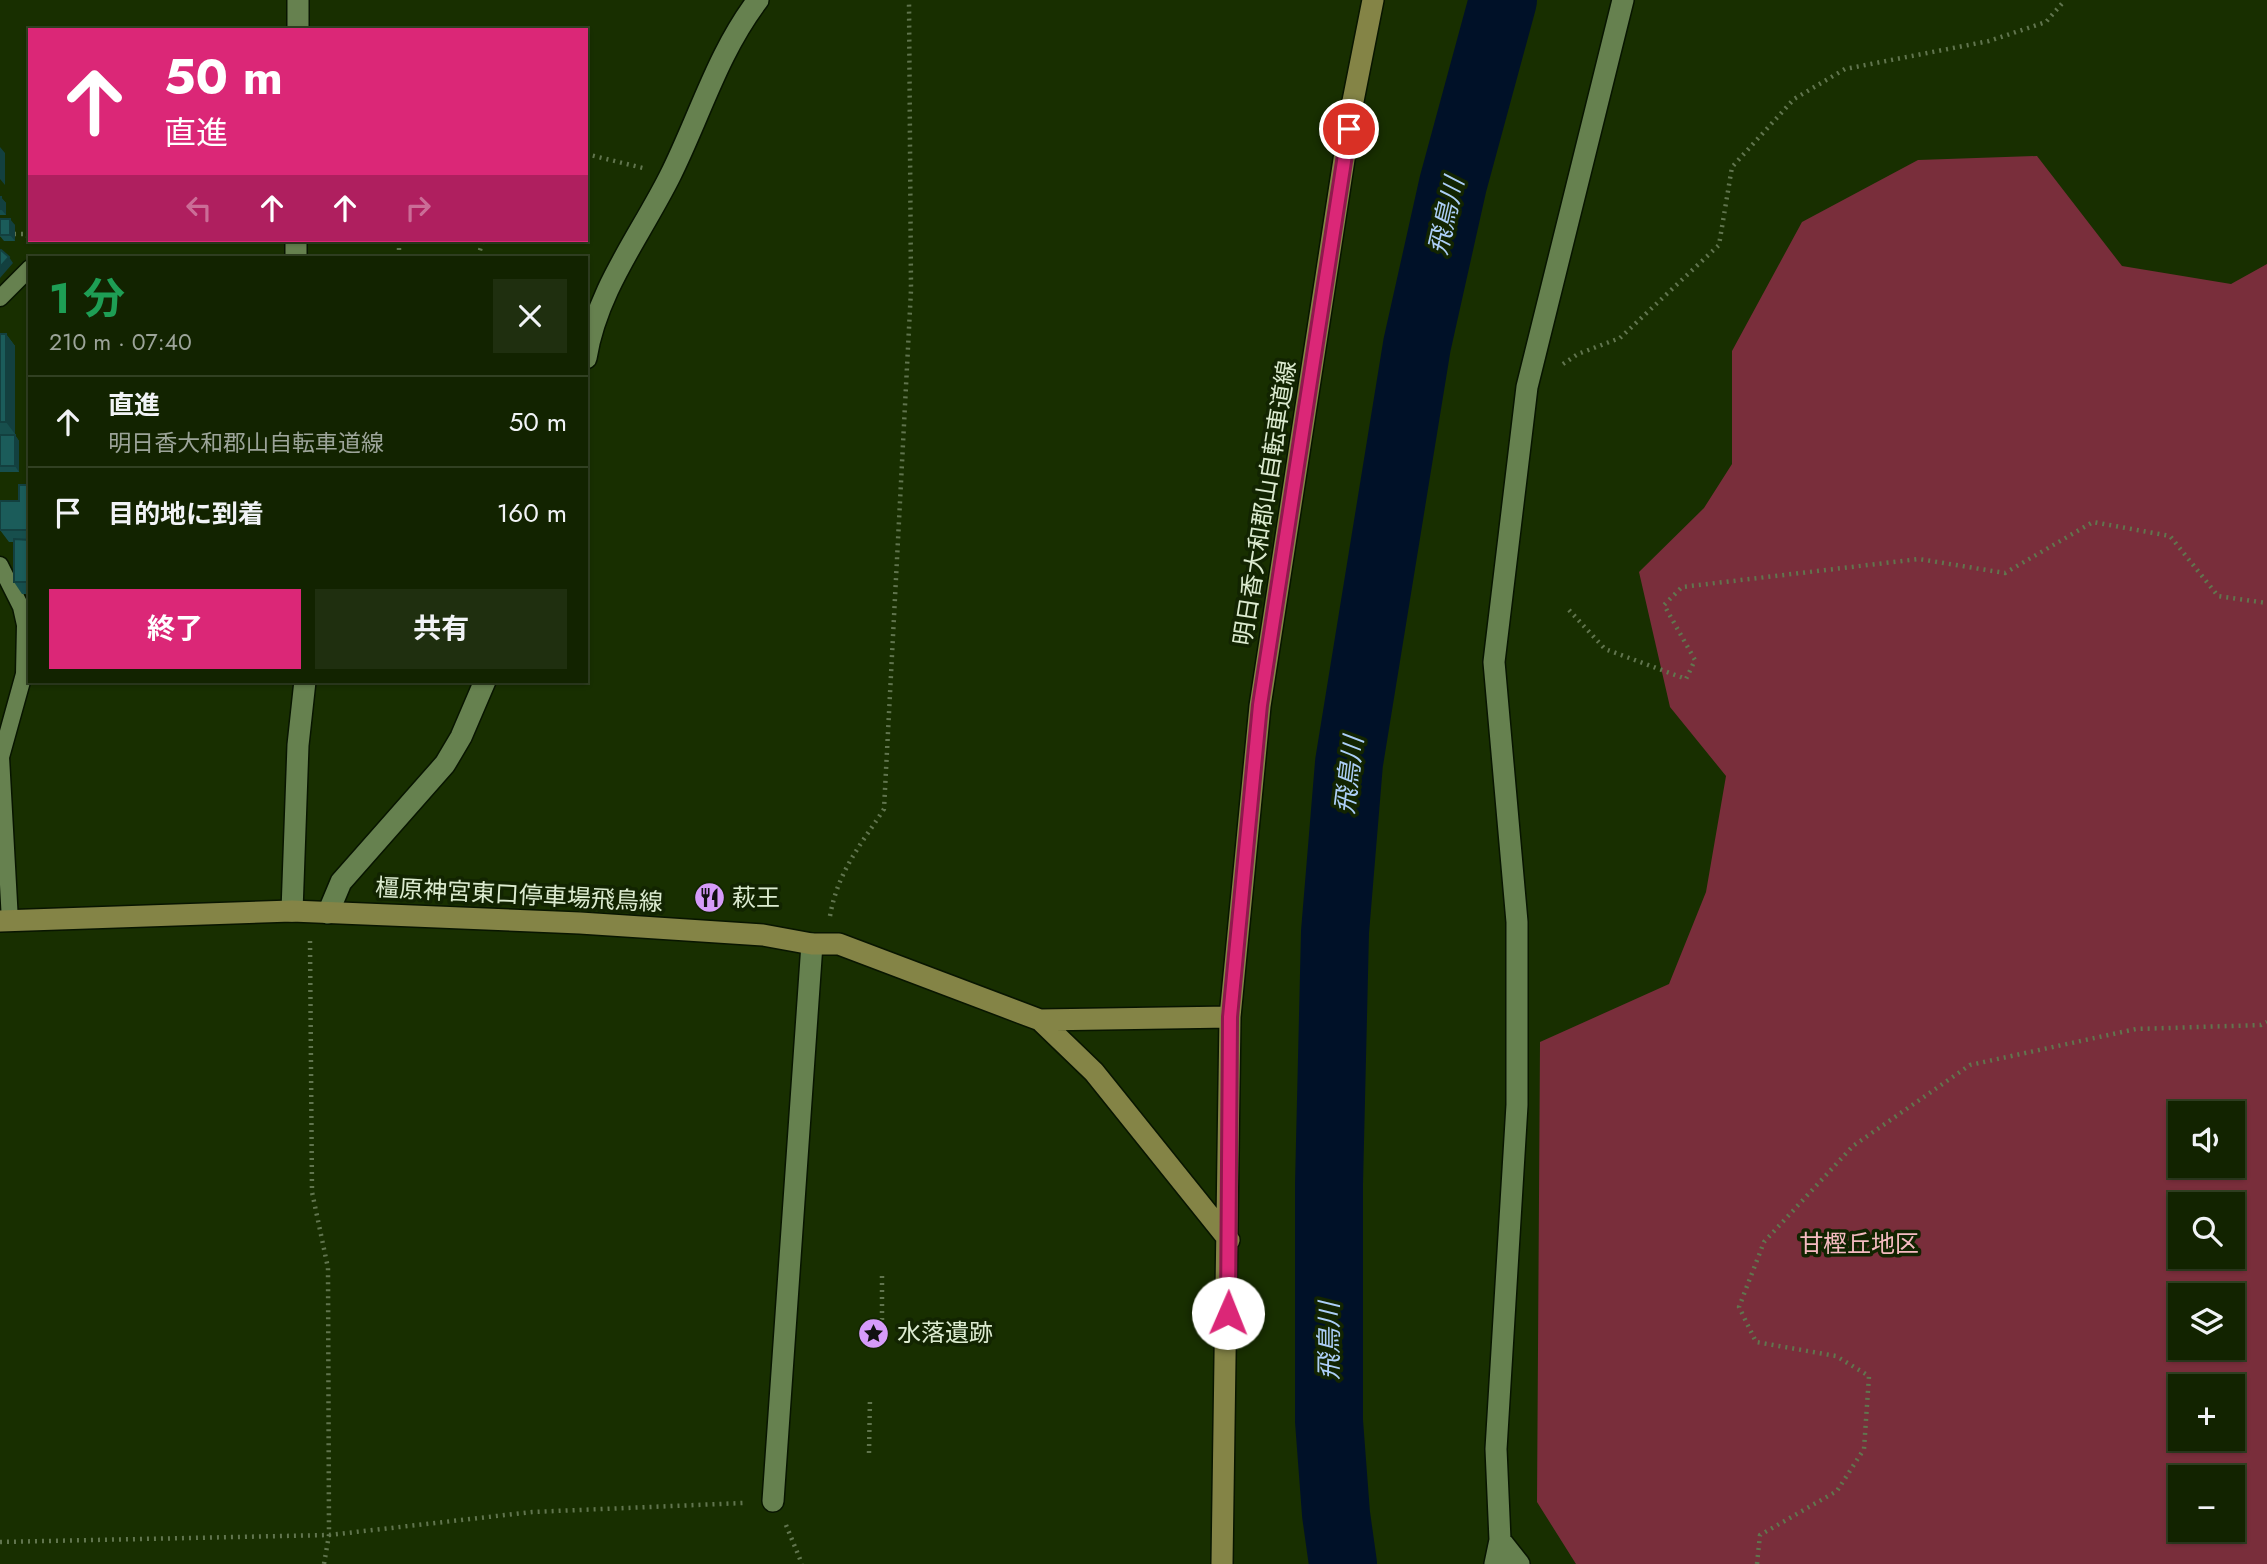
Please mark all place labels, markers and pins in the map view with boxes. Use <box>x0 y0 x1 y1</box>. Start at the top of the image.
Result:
pin <box>1319 99 1379 159</box>
place label: 萩王 <box>732 880 780 915</box>
restaurant icon: 萩王 <box>692 881 726 915</box>
place label: 水落遺跡 <box>897 1315 993 1350</box>
place icon: 水落遺跡 <box>857 1316 891 1350</box>

